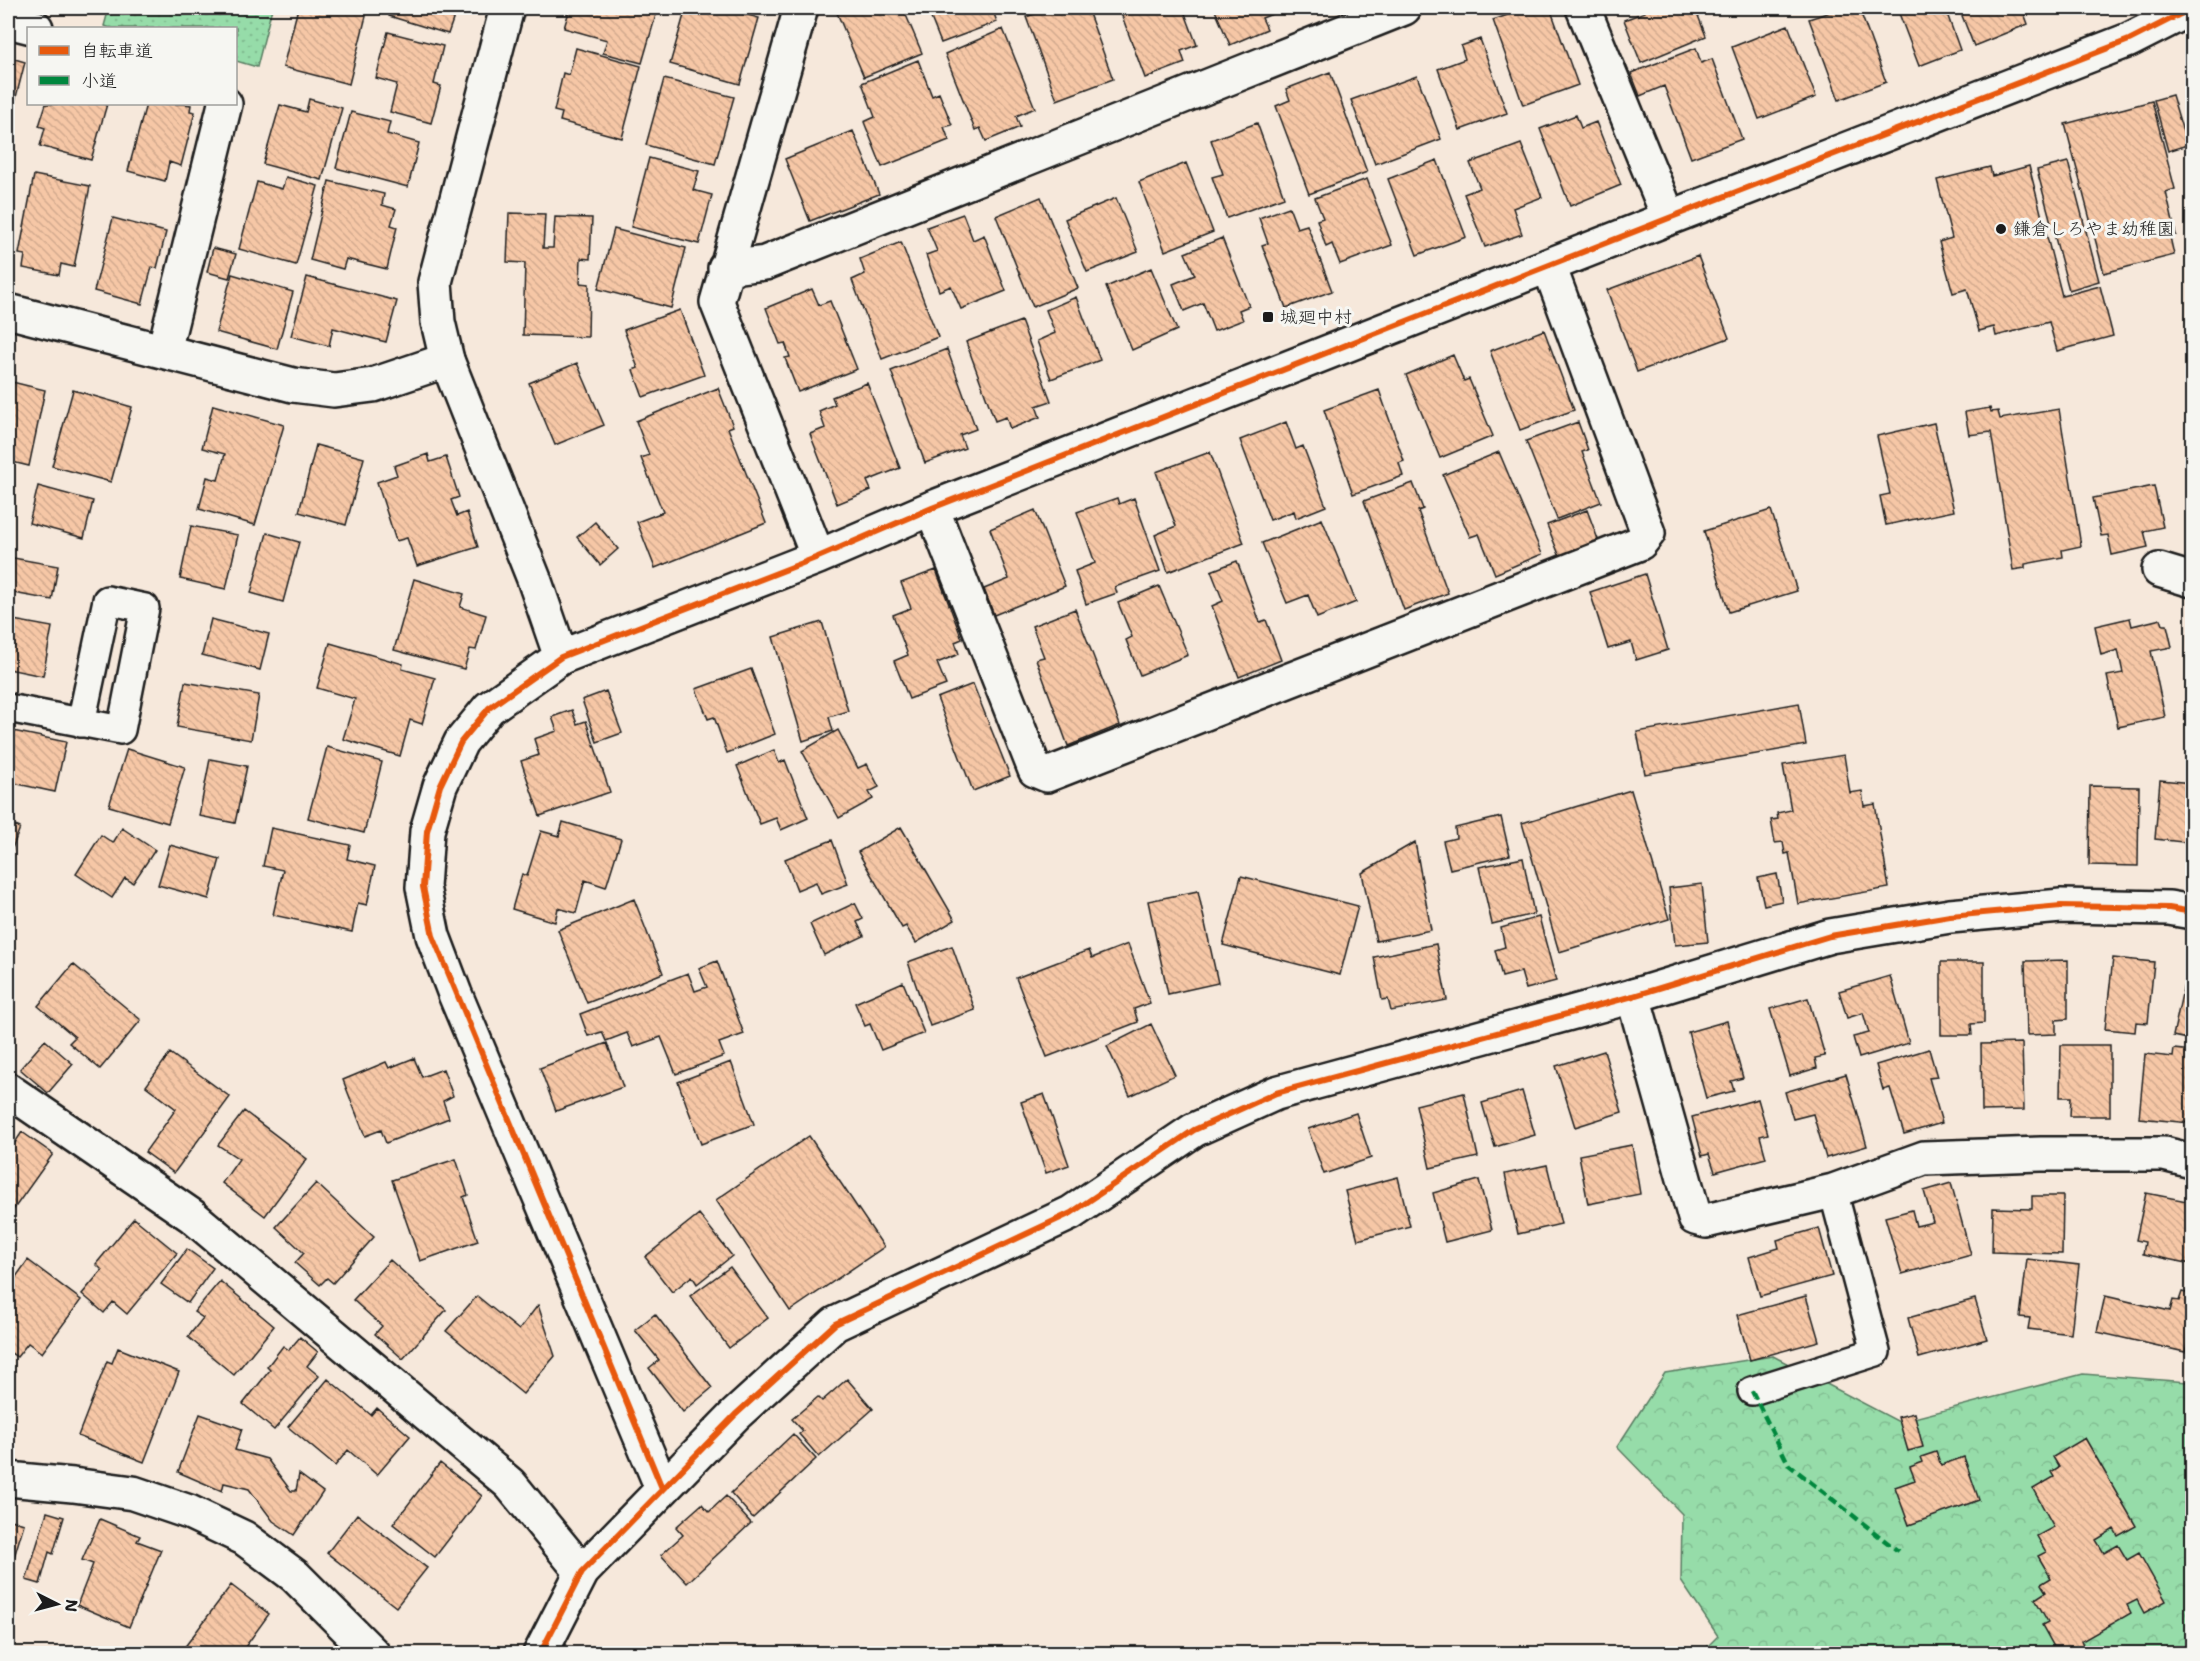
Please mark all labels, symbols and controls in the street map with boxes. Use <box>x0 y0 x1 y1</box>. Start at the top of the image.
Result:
legend <box>27 27 237 105</box>
text: 自転車道 <box>81 39 153 63</box>
text: 小道 <box>81 69 117 93</box>
place label: 鎌倉しろやま幼稚園 <box>2013 217 2175 241</box>
marker: 鎌倉しろやま幼稚園 <box>1994 222 2008 236</box>
place label: 城廻中村 <box>1280 305 1352 329</box>
marker: 城廻中村 <box>1261 310 1275 324</box>
north arrow <box>27 1574 87 1634</box>
text: N <box>60 1598 83 1613</box>

